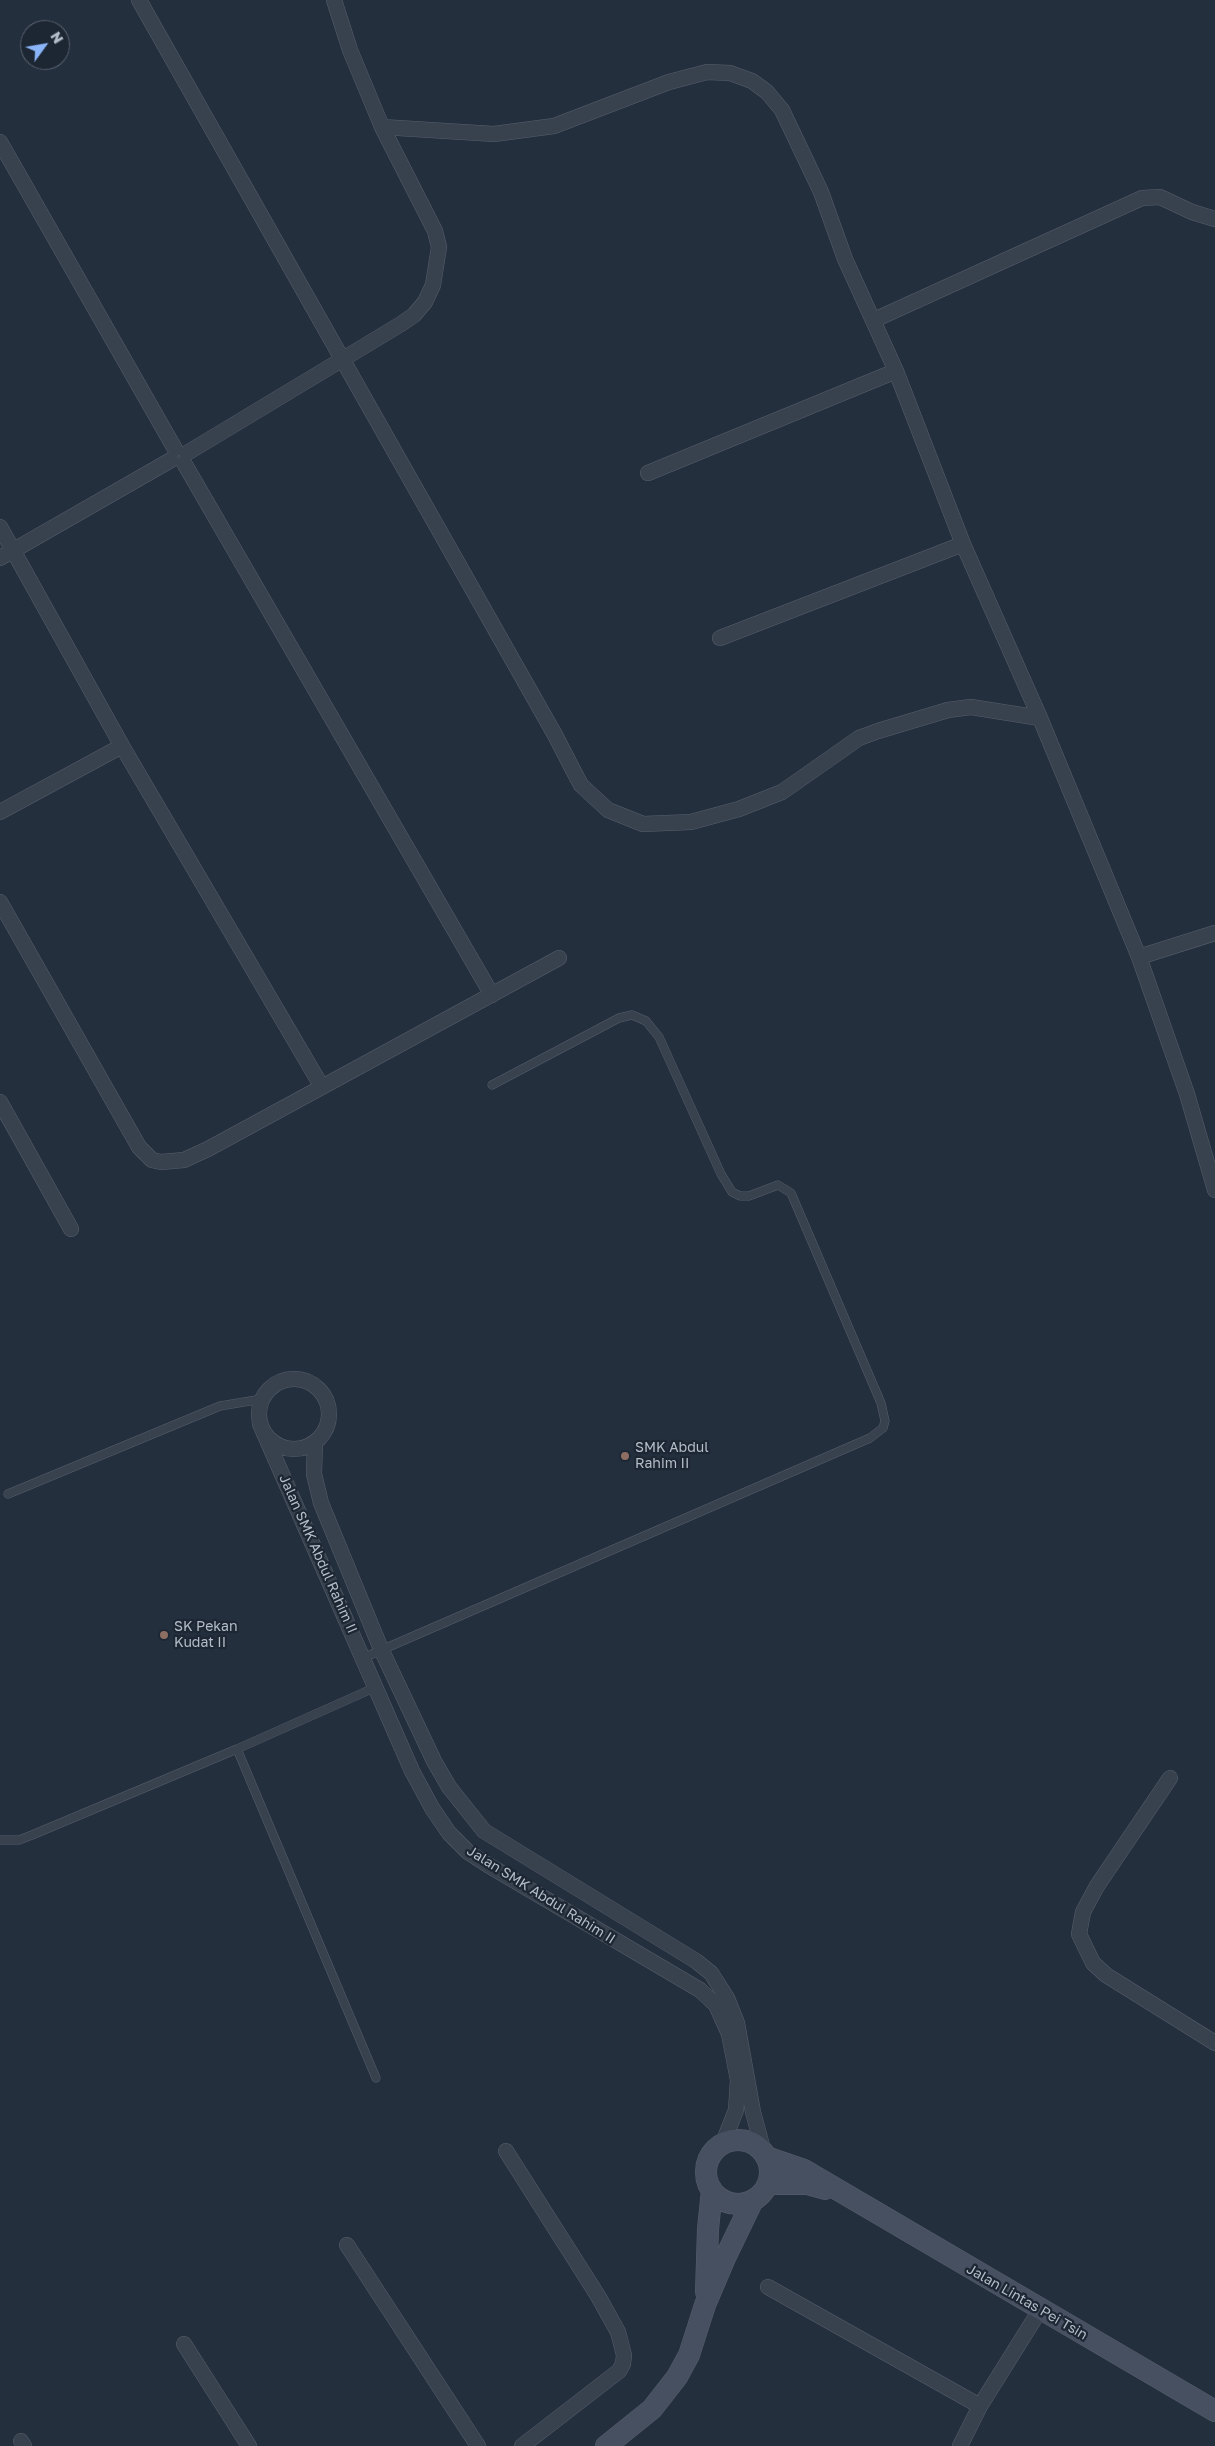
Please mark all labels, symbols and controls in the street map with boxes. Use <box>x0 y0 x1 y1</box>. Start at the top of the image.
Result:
north arrow <box>20 20 70 70</box>
text: N <box>47 28 67 46</box>
place label: SMK Abdul Rahim II <box>635 1440 709 1472</box>
marker: SMK Abdul Rahim II <box>619 1450 631 1462</box>
street label: Jalan SMK Abdul Rahim II <box>275 1472 361 1636</box>
place label: SK Pekan Kudat II <box>174 1619 238 1651</box>
marker: SK Pekan Kudat II <box>158 1629 170 1641</box>
street label: Jalan SMK Abdul Rahim II <box>464 1842 618 1948</box>
street label: Jalan Lintas Pei Tsin <box>964 2261 1090 2343</box>

